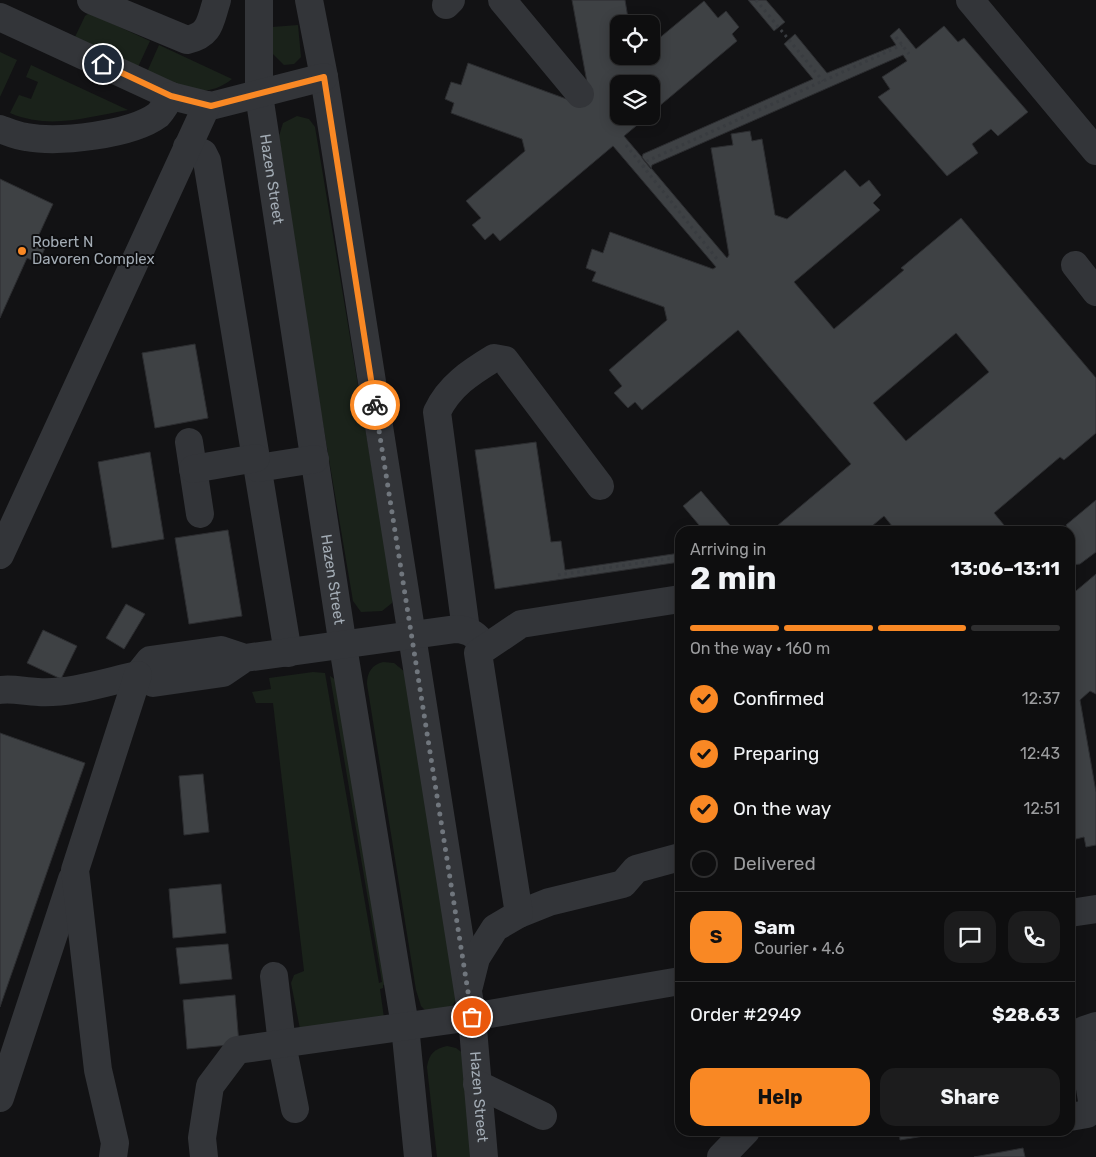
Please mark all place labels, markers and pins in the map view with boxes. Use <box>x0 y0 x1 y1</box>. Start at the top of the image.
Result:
pin <box>82 43 124 85</box>
place label: Robert N Davoren Complex <box>32 233 155 268</box>
marker: Robert N Davoren Complex <box>16 245 28 257</box>
pin <box>451 996 493 1038</box>

